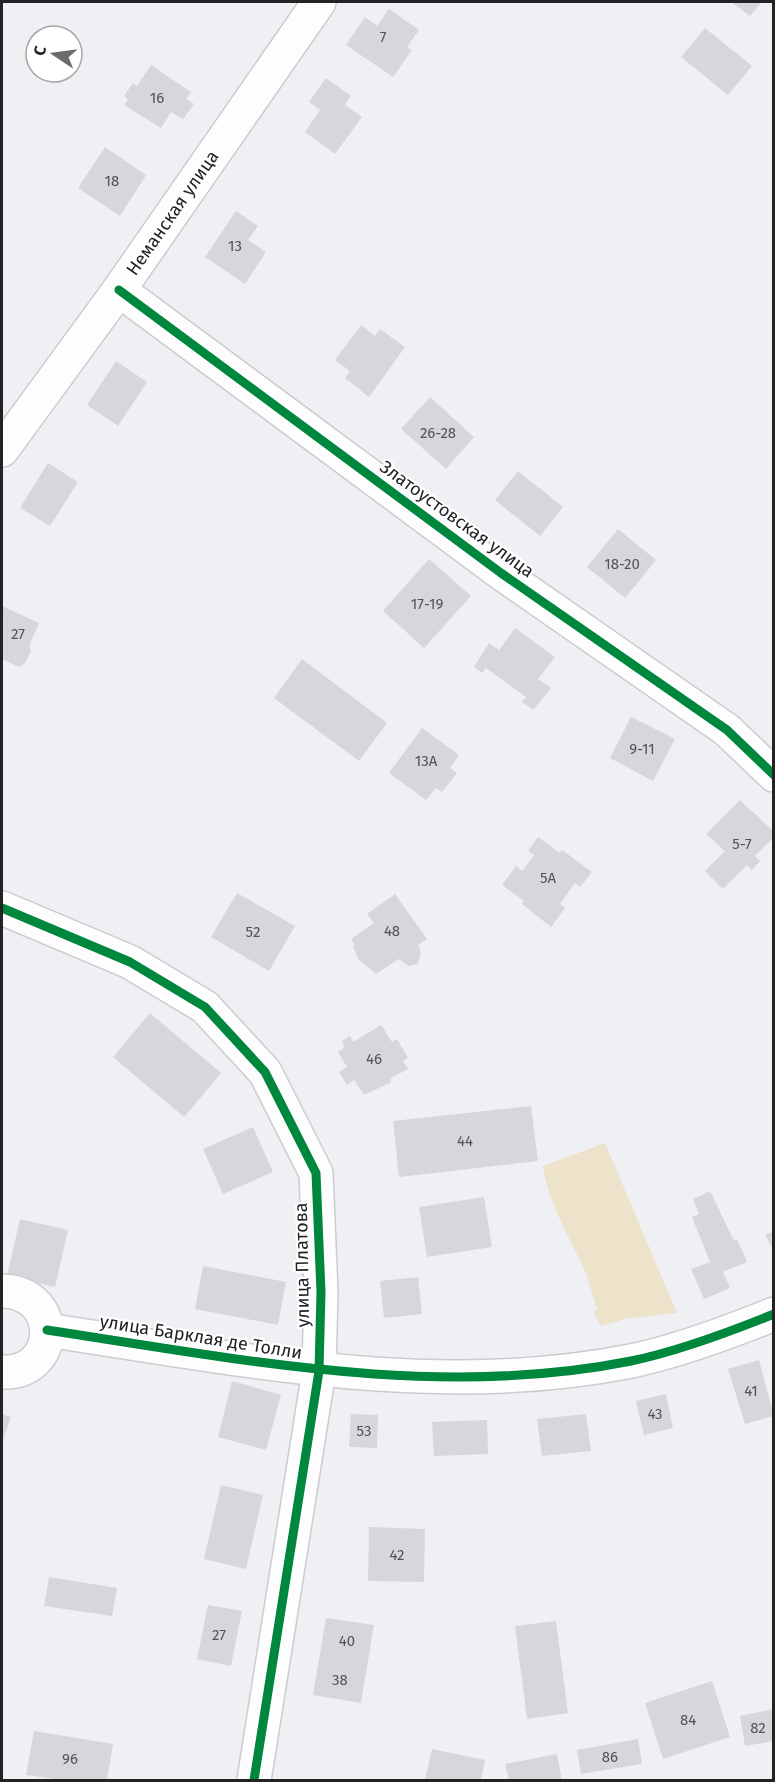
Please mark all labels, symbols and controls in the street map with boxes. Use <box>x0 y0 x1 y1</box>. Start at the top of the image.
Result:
north arrow <box>24 24 84 84</box>
house number: 7 <box>380 28 387 46</box>
text: С <box>30 43 50 57</box>
house number: 16 <box>150 89 164 107</box>
street label: Неманская улица <box>122 146 223 280</box>
house number: 18 <box>105 172 119 190</box>
house number: 13 <box>228 237 242 255</box>
house number: 26-28 <box>420 424 456 442</box>
street label: Златоустовская улица <box>376 456 538 582</box>
house number: 18-20 <box>604 555 640 573</box>
house number: 17-19 <box>411 595 443 613</box>
house number: 27 <box>11 625 25 643</box>
house number: 9-11 <box>629 740 655 758</box>
house number: 13А <box>415 752 438 770</box>
house number: 5-7 <box>732 835 752 853</box>
house number: 5А <box>540 869 556 887</box>
house number: 48 <box>384 922 400 940</box>
house number: 52 <box>246 923 260 941</box>
house number: 46 <box>366 1050 382 1068</box>
house number: 44 <box>457 1132 473 1150</box>
street label: улица Платова <box>290 1202 314 1328</box>
street label: улица Барклая де Толли <box>98 1310 304 1364</box>
house number: 41 <box>744 1382 758 1400</box>
house number: 43 <box>647 1405 663 1423</box>
house number: 53 <box>357 1422 371 1440</box>
house number: 42 <box>389 1546 405 1564</box>
house number: 27 <box>212 1626 226 1644</box>
house number: 40 <box>339 1632 355 1650</box>
house number: 38 <box>332 1671 348 1689</box>
house number: 84 <box>680 1711 696 1729</box>
house number: 82 <box>750 1719 766 1737</box>
house number: 86 <box>602 1748 618 1766</box>
house number: 96 <box>62 1750 78 1768</box>

